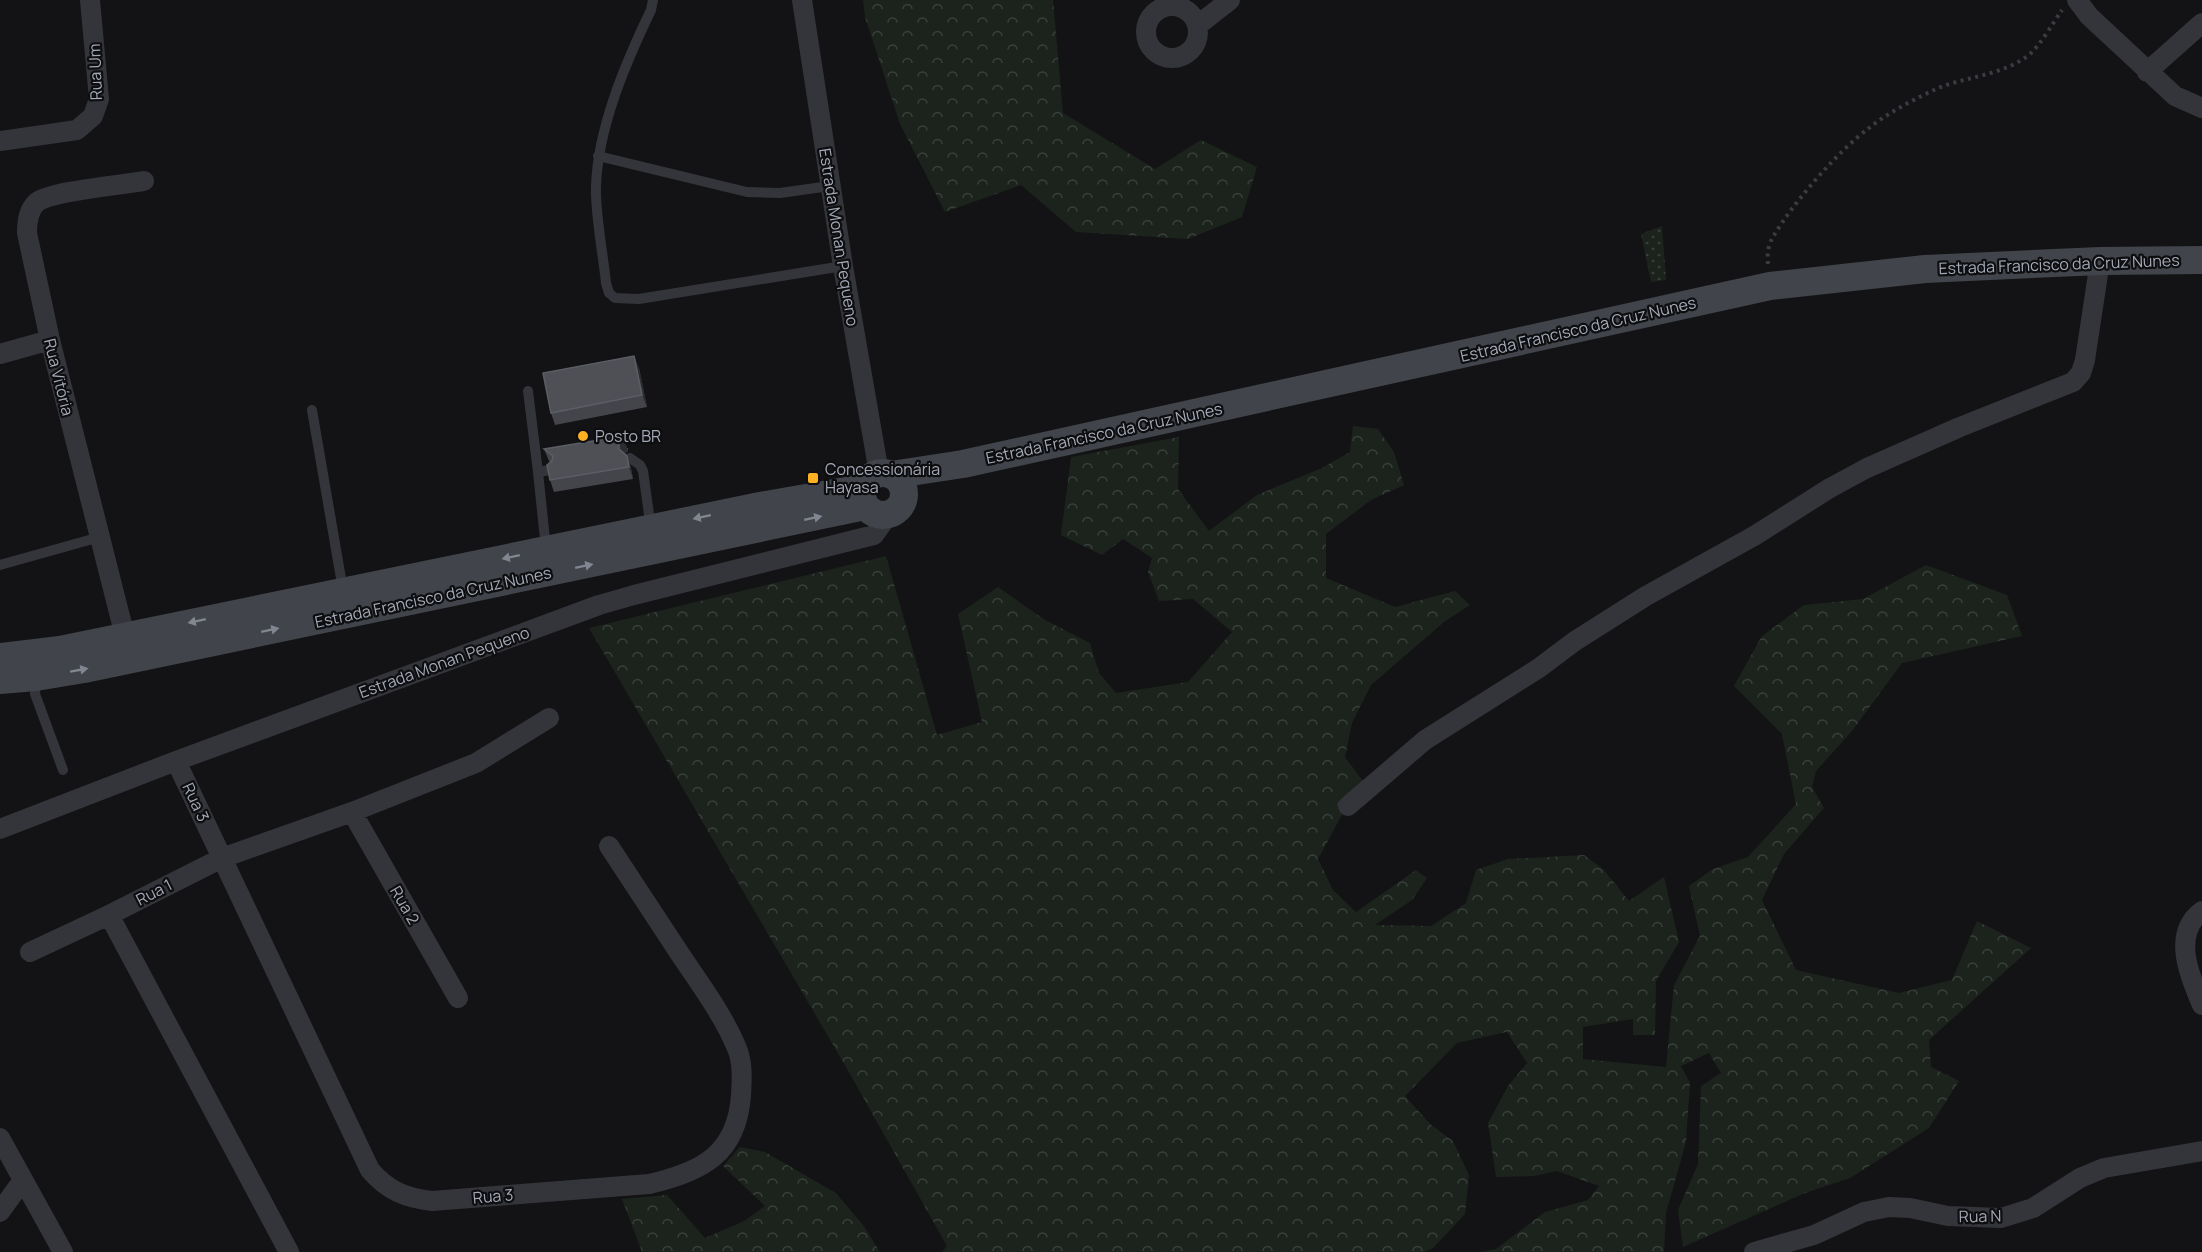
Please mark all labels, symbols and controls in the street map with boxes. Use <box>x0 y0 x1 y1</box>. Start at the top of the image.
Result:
street label: Rua Um <box>83 43 107 101</box>
street label: Estrada Monan Pequeno <box>814 146 864 328</box>
street label: Estrada Francisco da Cruz Nunes <box>1938 249 2180 279</box>
street label: Estrada Francisco da Cruz Nunes <box>1458 291 1698 367</box>
street label: Rua Vitória <box>39 336 79 418</box>
street label: Estrada Francisco da Cruz Nunes <box>984 397 1224 469</box>
place label: Posto BR <box>595 425 661 447</box>
marker: Posto BR <box>576 429 590 443</box>
place label: Concessionária Hayasa <box>825 458 940 498</box>
marker: Concessionária Hayasa <box>806 471 820 485</box>
one-way arrow <box>693 513 712 523</box>
one-way arrow <box>804 513 823 522</box>
one-way arrow <box>502 553 521 562</box>
one-way arrow <box>575 560 593 570</box>
street label: Estrada Francisco da Cruz Nunes <box>313 561 553 633</box>
one-way arrow <box>187 617 206 626</box>
street label: Estrada Monan Pequeno <box>356 621 532 703</box>
one-way arrow <box>260 625 279 634</box>
one-way arrow <box>69 665 88 674</box>
street label: Rua 3 <box>177 779 215 825</box>
street label: Rua 1 <box>132 874 176 910</box>
street label: Rua 2 <box>385 882 425 928</box>
street label: Rua 3 <box>472 1183 514 1209</box>
street label: Rua N <box>1958 1205 2002 1227</box>

